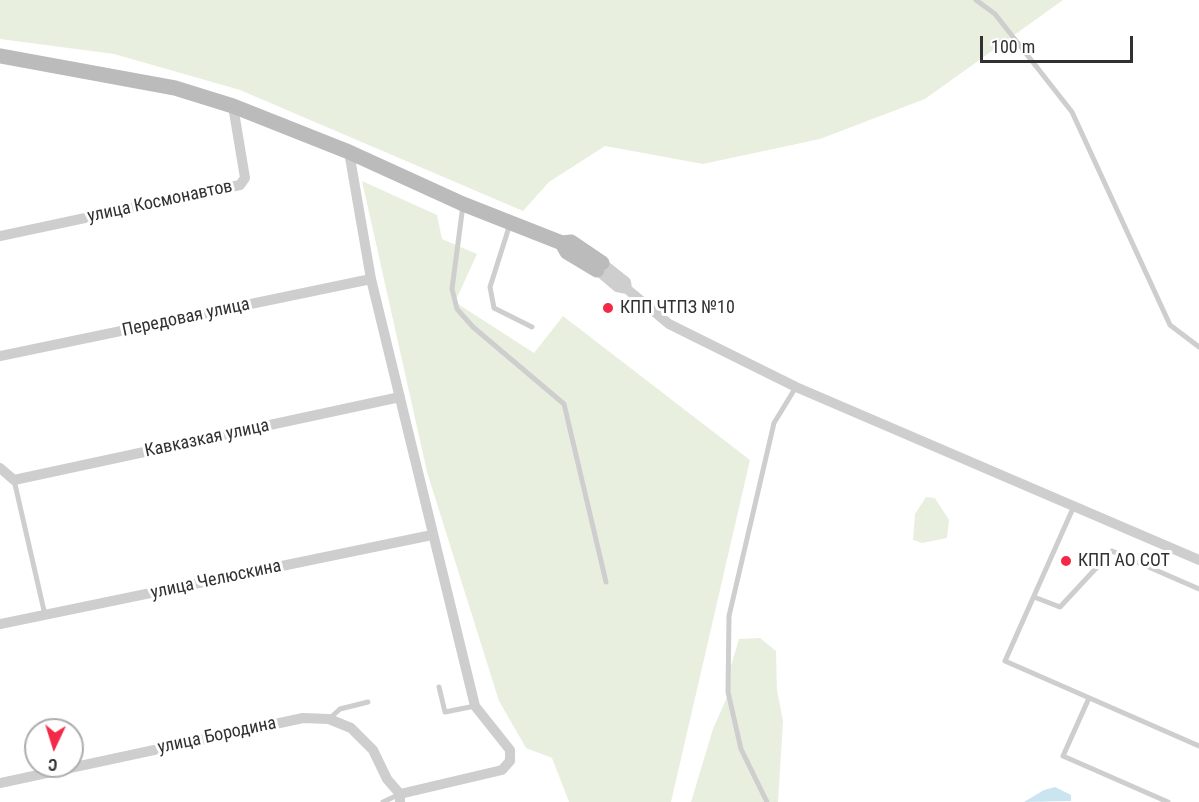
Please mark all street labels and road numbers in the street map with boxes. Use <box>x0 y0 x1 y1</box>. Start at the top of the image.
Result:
street label: улица Космонавтов <box>86 176 234 228</box>
street label: Передовая улица <box>120 294 252 342</box>
street label: Кавказкая улица <box>143 415 271 463</box>
street label: улица Челюскина <box>149 556 283 604</box>
street label: улица Бородина <box>156 713 278 759</box>

